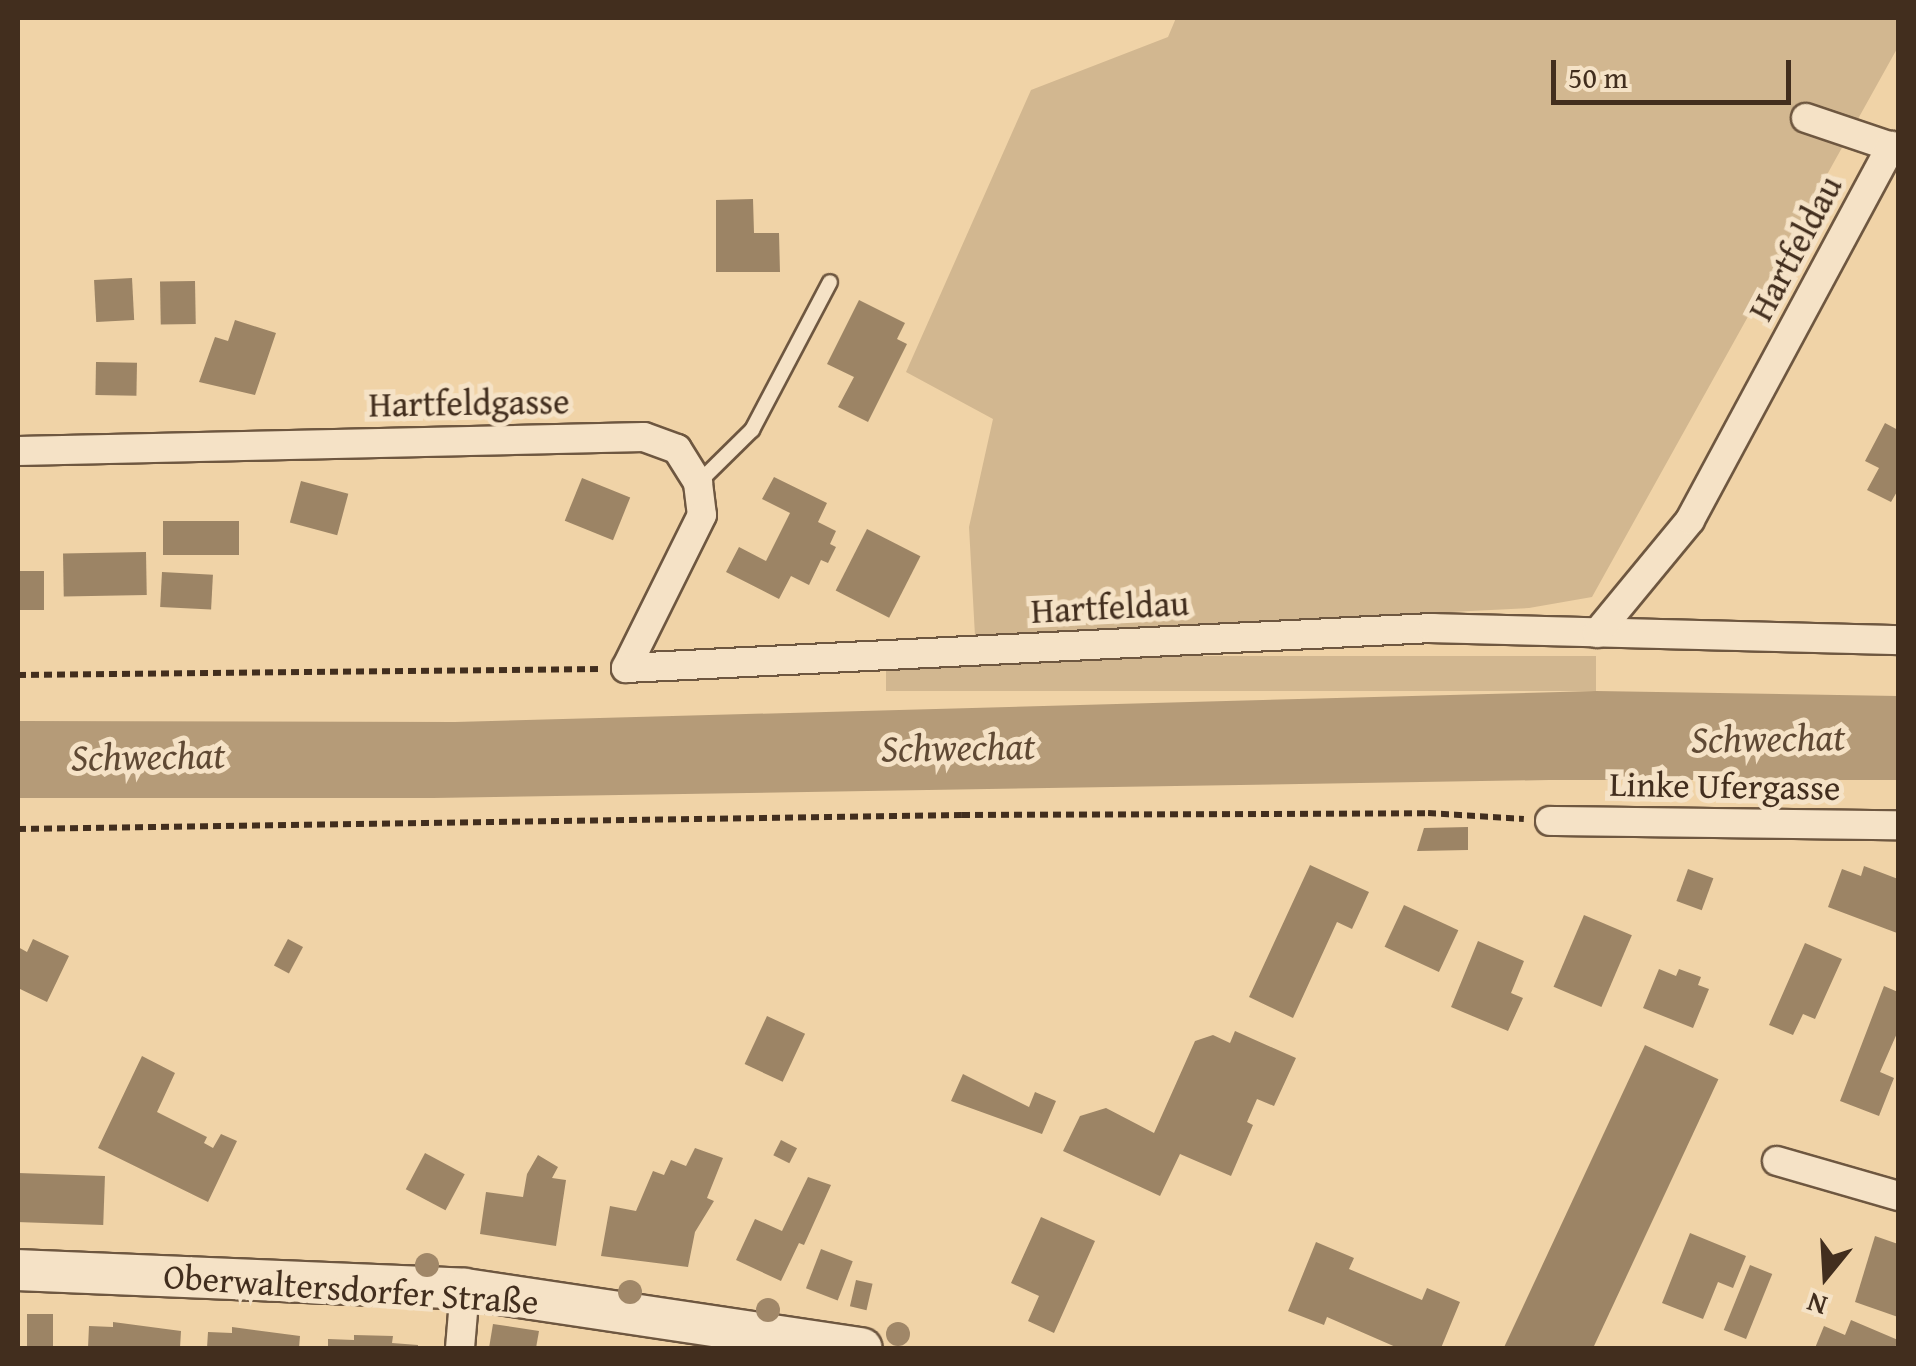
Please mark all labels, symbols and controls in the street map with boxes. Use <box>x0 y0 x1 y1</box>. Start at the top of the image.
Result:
scale bar <box>1556 40 1796 102</box>
text: 50 m <box>1568 55 1628 99</box>
street label: Hartfeldau <box>1739 168 1851 328</box>
street label: Hartfeldgasse <box>368 380 570 426</box>
street label: Hartfeldau <box>1030 582 1190 632</box>
water label: Schwechat <box>1690 714 1846 762</box>
water label: Schwechat <box>880 723 1036 771</box>
water label: Schwechat <box>70 732 226 780</box>
street label: Linke Ufergasse <box>1609 763 1841 809</box>
north arrow <box>1776 1226 1876 1326</box>
street label: Oberwaltersdorfer Straße <box>162 1255 540 1323</box>
text: N <box>1801 1283 1832 1327</box>

